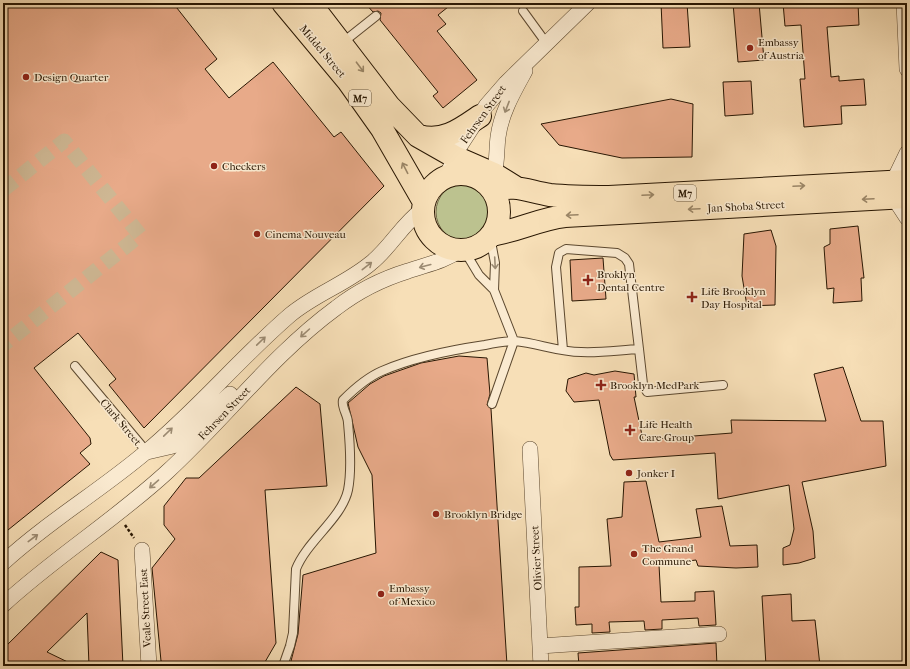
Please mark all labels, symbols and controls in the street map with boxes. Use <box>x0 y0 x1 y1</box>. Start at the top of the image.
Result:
street label: Middel Street <box>297 22 349 80</box>
place label: Embassy of Austria <box>758 36 805 62</box>
marker: Embassy of Austria <box>745 43 755 53</box>
one-way arrow <box>356 61 364 72</box>
place label: Design Quarter <box>34 71 109 84</box>
marker: Design Quarter <box>21 72 31 82</box>
street label: Fehrsen Street <box>458 82 509 146</box>
road number: M7 <box>349 90 371 106</box>
one-way arrow <box>503 100 511 112</box>
place label: Checkers <box>222 160 265 173</box>
marker: Checkers <box>209 161 219 171</box>
one-way arrow <box>401 162 408 174</box>
one-way arrow <box>792 183 805 190</box>
road number: M7 <box>674 185 696 201</box>
one-way arrow <box>641 191 654 199</box>
one-way arrow <box>862 196 875 203</box>
street label: Jan Shoba Street <box>706 198 785 215</box>
one-way arrow <box>688 205 701 212</box>
one-way arrow <box>566 212 579 219</box>
place label: Cinema Nouveau <box>265 228 346 241</box>
marker: Cinema Nouveau <box>252 229 262 239</box>
one-way arrow <box>491 256 499 269</box>
one-way arrow <box>361 262 372 271</box>
one-way arrow <box>419 263 432 270</box>
place label: Broklyn Dental Centre <box>597 268 665 294</box>
marker: Broklyn Dental Centre <box>582 274 594 286</box>
place label: Life Brooklyn Day Hospital <box>701 285 766 311</box>
marker: Life Brooklyn Day Hospital <box>686 291 698 303</box>
one-way arrow <box>301 328 311 337</box>
one-way arrow <box>256 336 266 346</box>
marker: Brooklyn MedPark <box>595 379 607 391</box>
place label: Brooklyn MedPark <box>610 379 699 392</box>
street label: Fehrsen Street <box>196 384 253 443</box>
street label: Clark Street <box>97 396 144 448</box>
place label: Life Health Care Group <box>639 418 694 444</box>
marker: Life Health Care Group <box>624 424 636 436</box>
one-way arrow <box>163 427 173 436</box>
place label: Jonker I <box>636 467 676 480</box>
marker: Jonker I <box>624 468 634 478</box>
one-way arrow <box>148 479 159 488</box>
place label: Brooklyn Bridge <box>444 508 523 521</box>
marker: Brooklyn Bridge <box>431 509 441 519</box>
street label: Olivier Street <box>528 525 545 591</box>
one-way arrow <box>27 534 38 543</box>
place label: The Grand Commune <box>642 542 694 568</box>
marker: The Grand Commune <box>629 549 639 559</box>
street label: Veale Street East <box>137 568 154 649</box>
place label: Embassy of Mexico <box>389 582 436 608</box>
marker: Embassy of Mexico <box>376 589 386 599</box>

